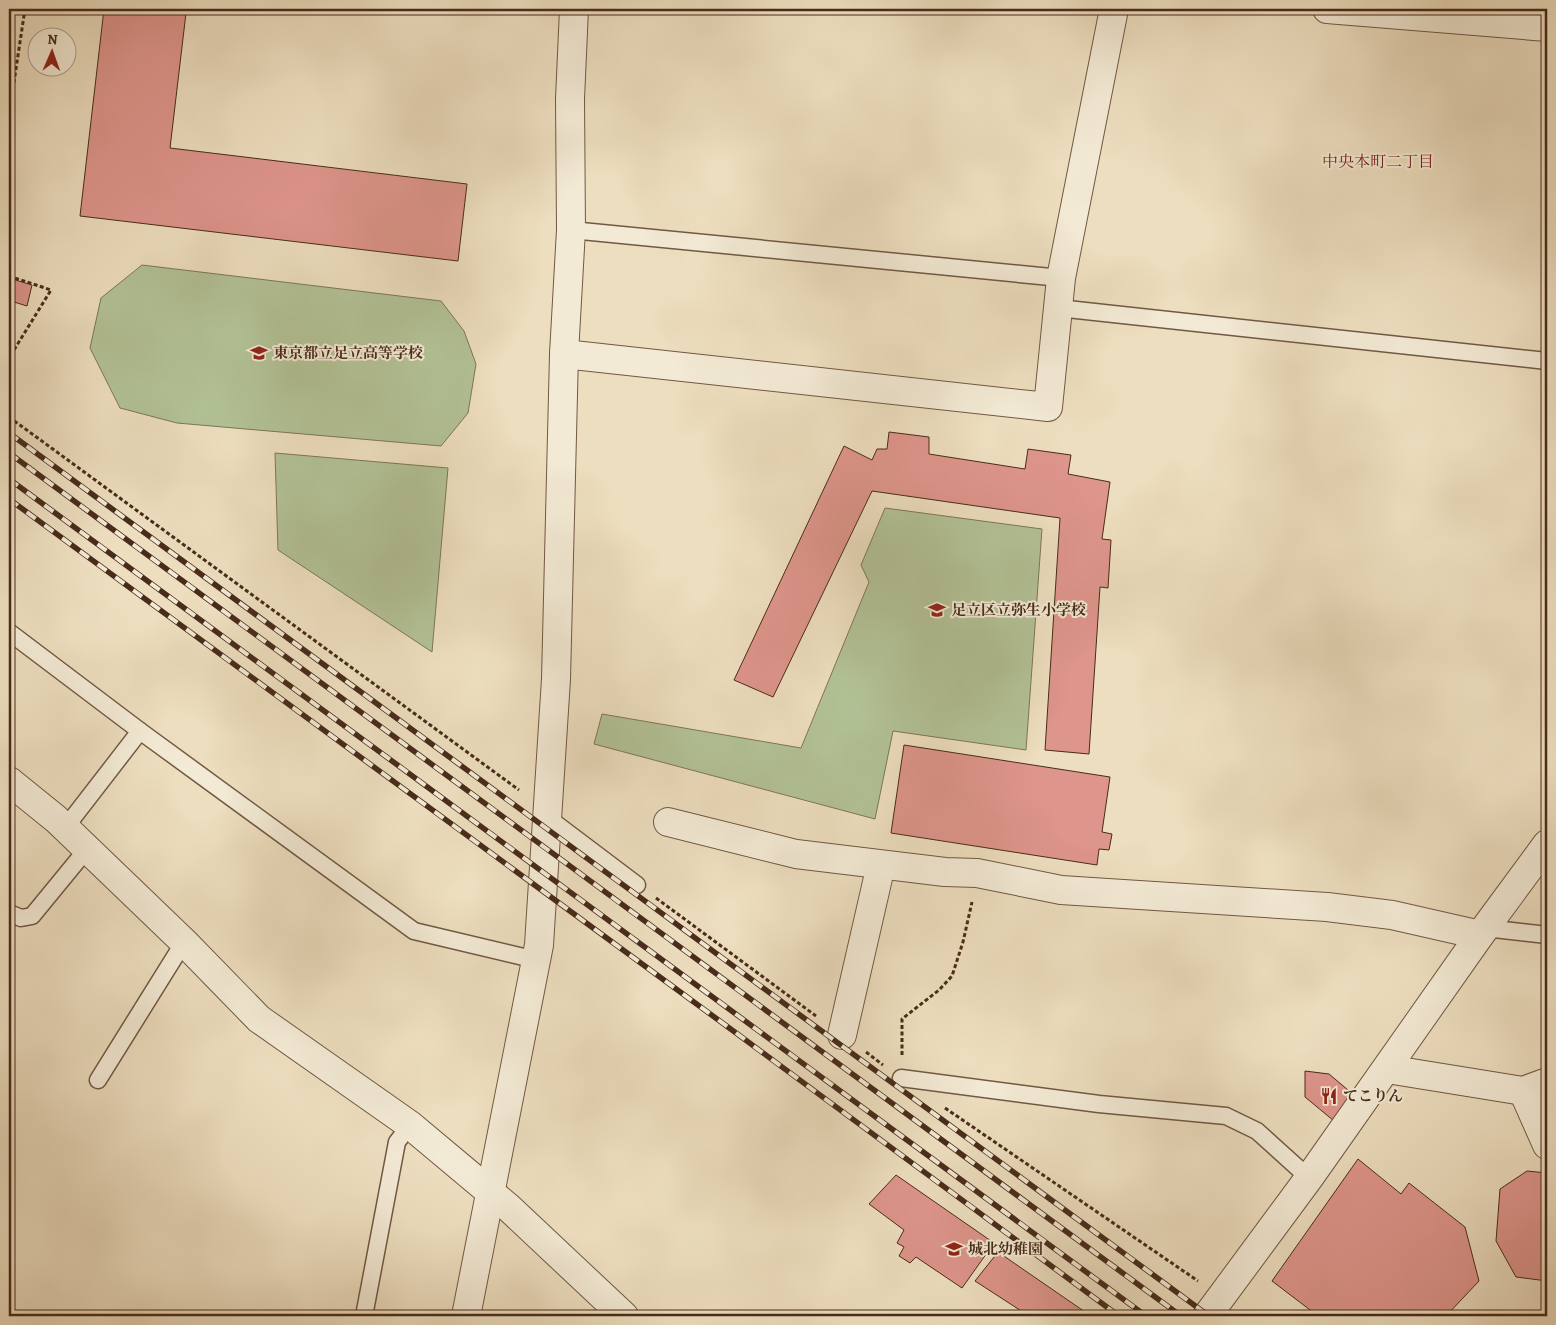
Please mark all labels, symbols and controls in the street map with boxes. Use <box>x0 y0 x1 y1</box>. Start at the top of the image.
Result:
north arrow <box>28 28 78 78</box>
text: N <box>47 30 58 49</box>
district label: 中央本町二丁目 <box>1322 151 1434 173</box>
school or university icon: 東京都立足立高等学校 <box>249 343 269 363</box>
place label: 東京都立足立高等学校 <box>273 343 423 363</box>
school or university icon: 足立区立弥生小学校 <box>927 600 947 620</box>
place label: 足立区立弥生小学校 <box>951 600 1086 620</box>
restaurant icon: てこりん <box>1319 1086 1339 1106</box>
place label: てこりん <box>1343 1086 1403 1106</box>
school or university icon: 城北幼稚園 <box>944 1239 964 1259</box>
place label: 城北幼稚園 <box>968 1239 1043 1259</box>

